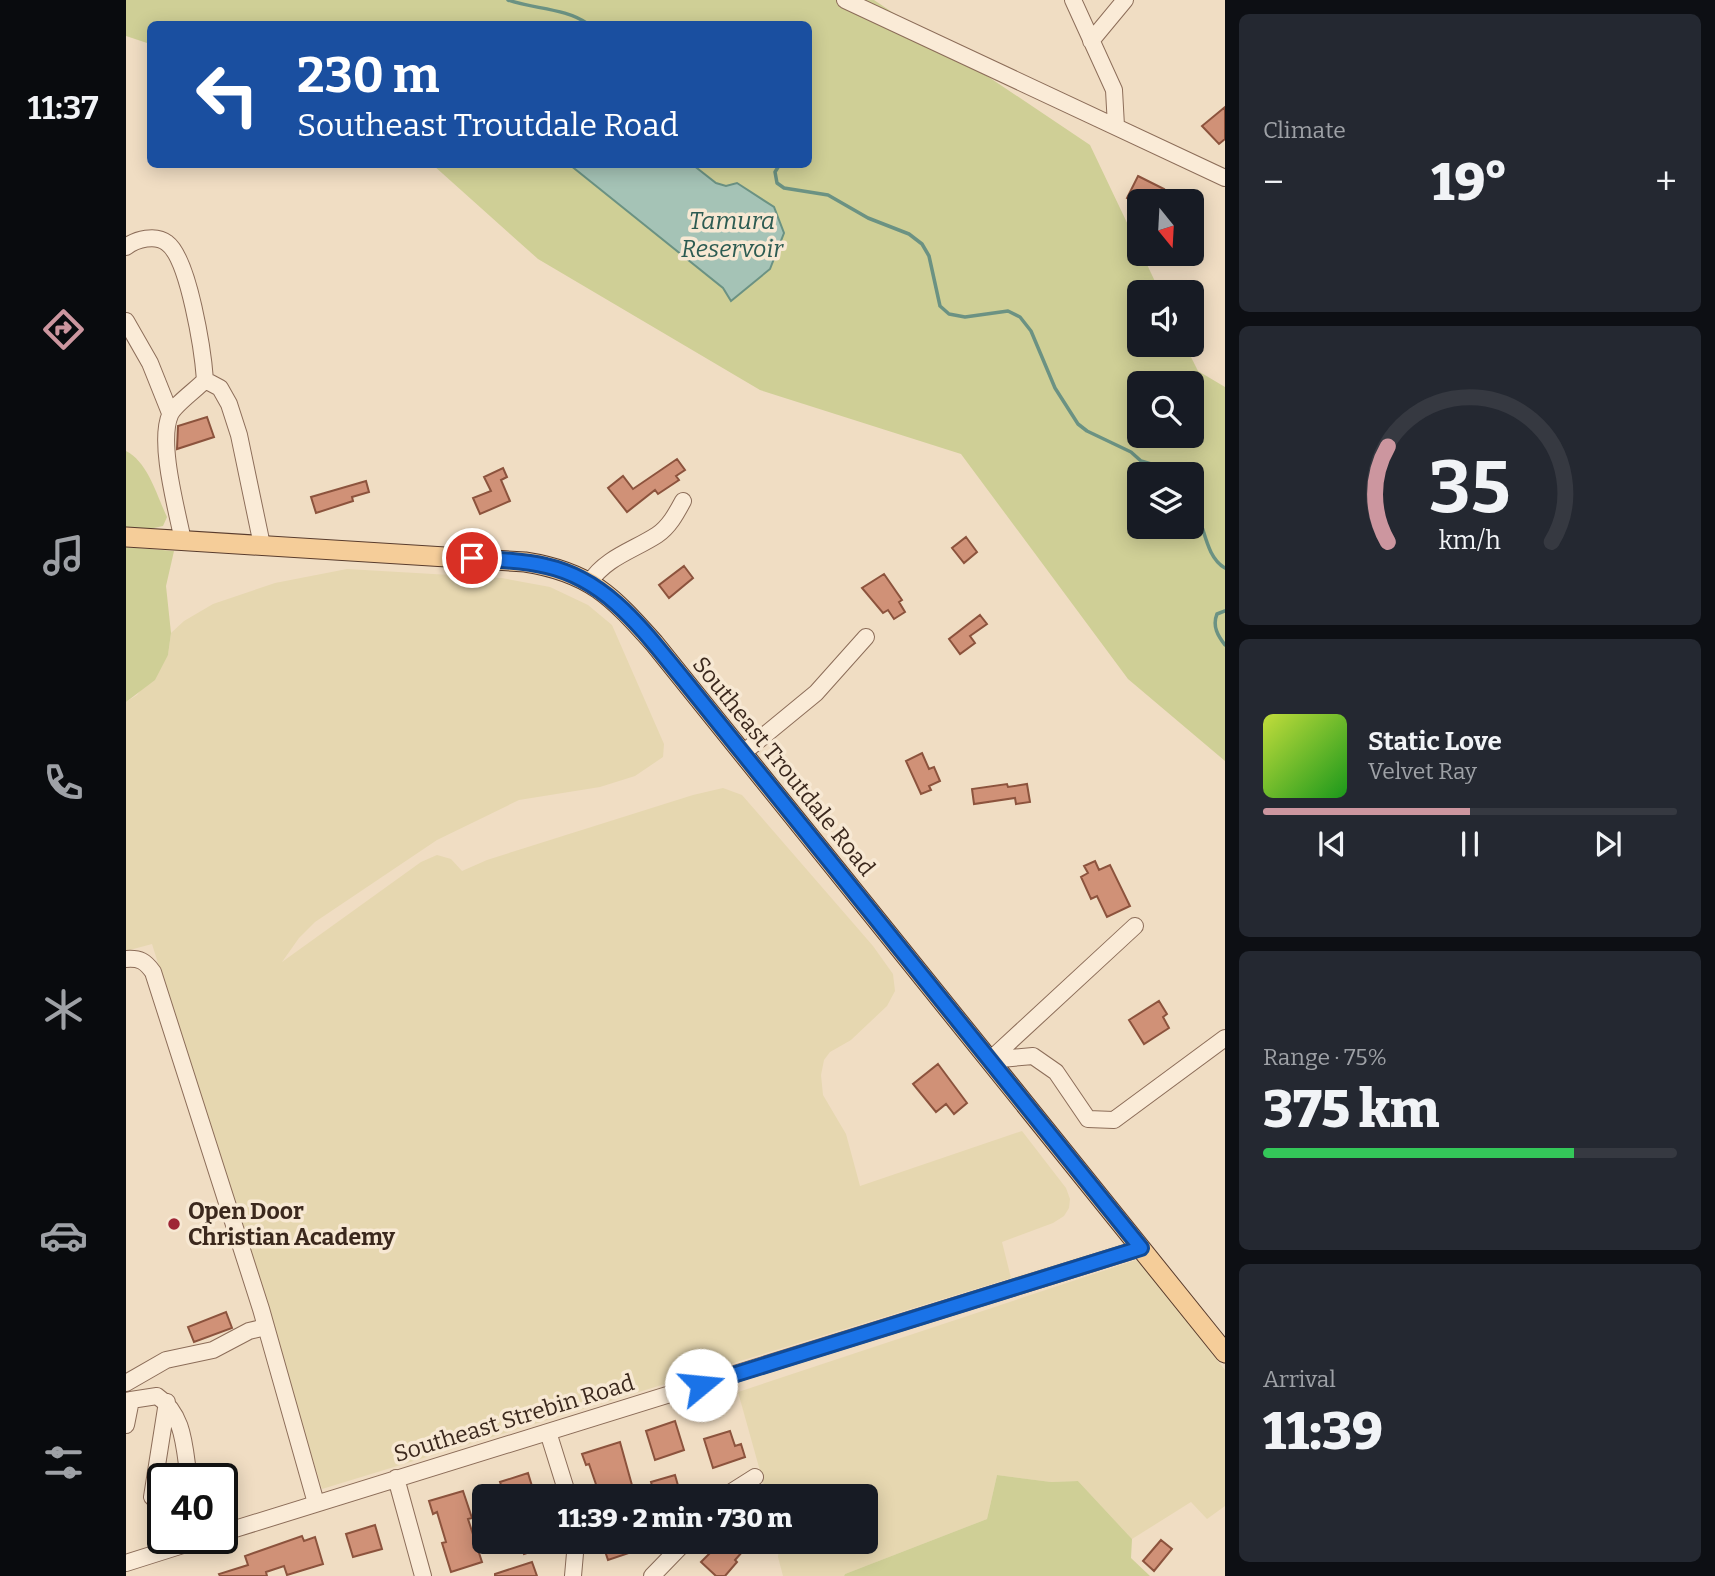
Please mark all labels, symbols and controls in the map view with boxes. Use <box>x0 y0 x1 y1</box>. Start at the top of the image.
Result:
text: 230 m <box>297 46 440 105</box>
icon: left <box>182 49 273 140</box>
text: 11:37 <box>28 89 98 127</box>
text: Southeast Troutdale Road <box>297 106 679 144</box>
text: Climate <box>1263 116 1346 144</box>
text: 19° <box>1431 151 1508 214</box>
text: − <box>1263 159 1284 205</box>
text: + <box>1655 159 1677 205</box>
north arrow <box>1127 189 1204 266</box>
map controls <box>1127 189 1204 539</box>
water label: Tamura Reservoir <box>681 207 784 263</box>
button: sound <box>1127 280 1204 357</box>
icon: directions <box>39 305 88 354</box>
button: search <box>1127 371 1204 448</box>
text: 35 <box>1429 444 1511 531</box>
button: layers <box>1127 462 1204 539</box>
text: km/h <box>1439 525 1501 555</box>
pin <box>442 528 502 588</box>
icon: music <box>39 531 88 580</box>
icon: arrive <box>453 539 491 577</box>
street label: Southeast Troutdale Road <box>687 651 881 882</box>
text: Static Love <box>1368 726 1502 757</box>
text: Velvet Ray <box>1368 757 1477 785</box>
icon: phone <box>39 758 88 807</box>
icon: previous <box>1313 825 1351 863</box>
icon: pause <box>1451 825 1489 863</box>
icon: next <box>1589 825 1627 863</box>
icon: climate <box>39 985 88 1034</box>
text: Range · 75% <box>1263 1043 1387 1071</box>
text: 375 km <box>1263 1078 1440 1141</box>
place label: Open Door Christian Academy <box>188 1197 395 1251</box>
icon: car <box>39 1211 88 1260</box>
marker: Open Door Christian Academy <box>166 1216 182 1232</box>
position arrow <box>664 1348 738 1422</box>
text: Arrival <box>1263 1365 1336 1393</box>
street label: Southeast Strebin Road <box>390 1368 638 1468</box>
text: 11:39 <box>1263 1400 1383 1463</box>
icon: filters <box>39 1438 88 1487</box>
speed limit sign: 40 <box>147 1463 238 1554</box>
text: 11:39 · 2 min · 730 m <box>558 1503 792 1534</box>

